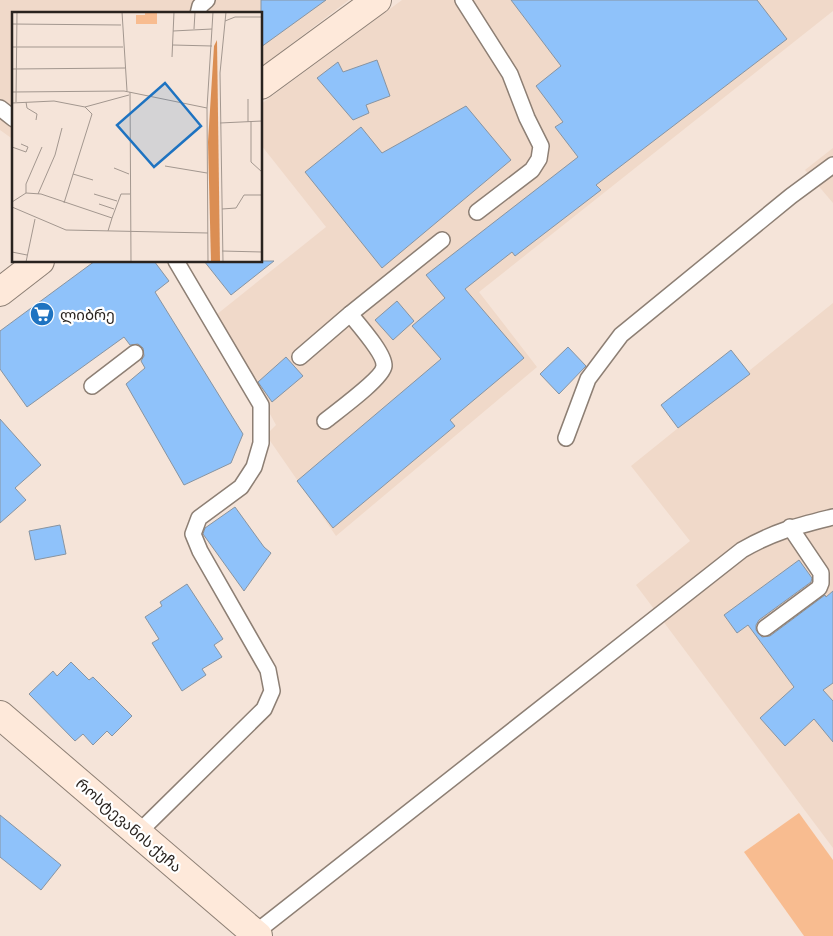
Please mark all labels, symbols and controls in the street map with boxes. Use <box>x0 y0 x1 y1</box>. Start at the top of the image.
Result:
inset map <box>12 12 262 262</box>
supermarket icon: ლიბრე <box>29 301 55 327</box>
place label: ლიბრე <box>60 306 115 324</box>
street label: როსტევანის ქუჩა <box>72 775 185 876</box>

